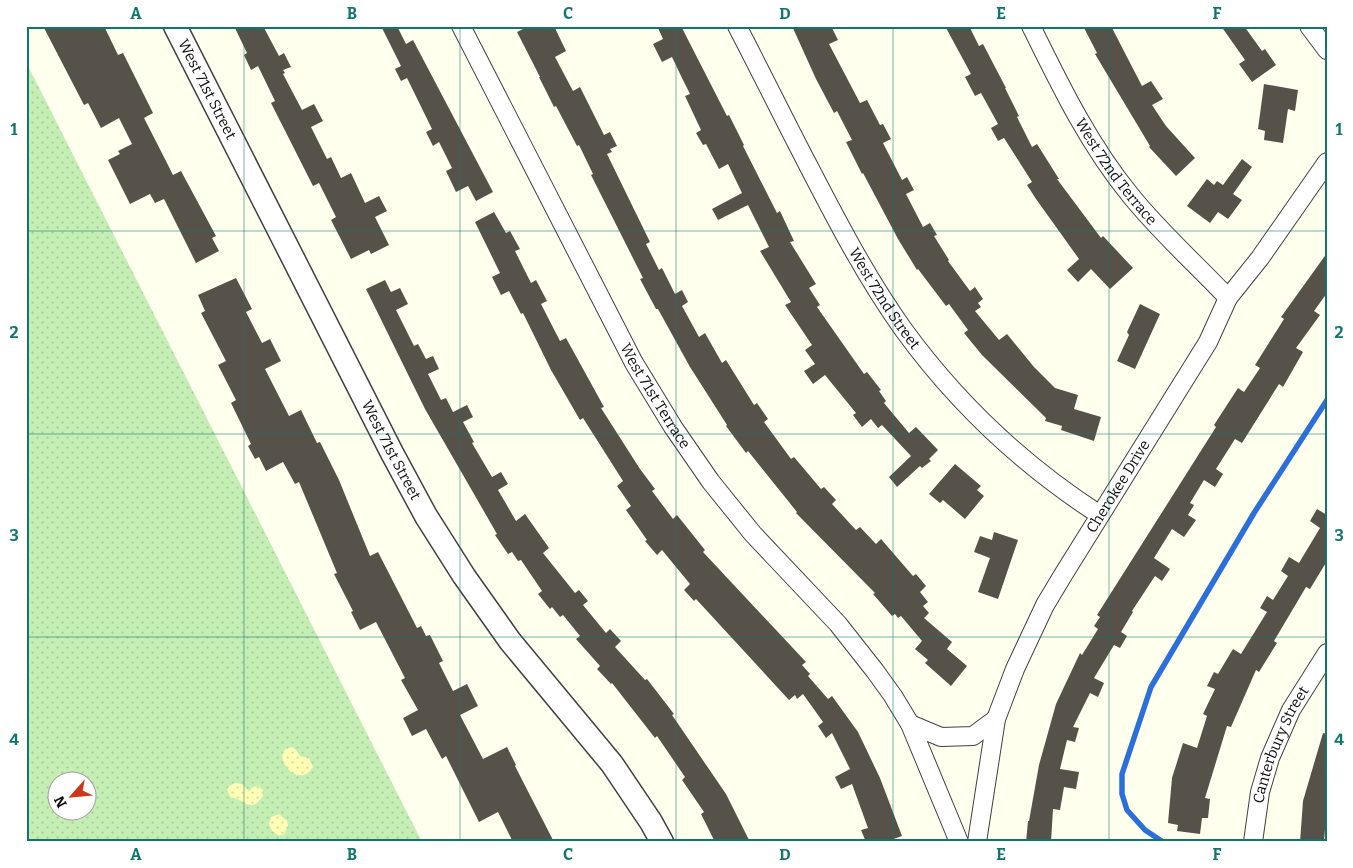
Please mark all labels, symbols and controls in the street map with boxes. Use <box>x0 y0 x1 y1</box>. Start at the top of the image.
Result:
text: A <box>130 4 142 23</box>
text: B <box>347 4 357 23</box>
text: C <box>563 4 573 23</box>
text: D <box>779 4 791 23</box>
text: E <box>996 4 1006 23</box>
text: F <box>1213 4 1222 23</box>
street label: West 71st Street <box>174 36 240 143</box>
street label: West 72nd Terrace <box>1071 115 1161 229</box>
text: 1 <box>11 120 18 139</box>
text: 1 <box>1336 120 1343 139</box>
street label: West 72nd Street <box>845 244 924 353</box>
text: 2 <box>9 323 19 342</box>
text: 2 <box>1334 323 1344 342</box>
street label: West 71st Terrace <box>616 340 694 452</box>
street label: West 71st Street <box>358 397 425 503</box>
street label: Cherokee Drive <box>1082 437 1154 536</box>
text: 3 <box>9 526 19 545</box>
text: 3 <box>1334 526 1344 545</box>
street label: Canterbury Street <box>1250 683 1313 804</box>
text: 4 <box>9 730 19 749</box>
text: 4 <box>1334 730 1344 749</box>
north arrow <box>48 770 98 820</box>
text: N <box>51 793 71 810</box>
text: A <box>130 845 142 864</box>
text: B <box>347 845 357 864</box>
text: C <box>563 845 573 864</box>
text: D <box>779 845 791 864</box>
text: E <box>996 845 1006 864</box>
text: F <box>1213 845 1222 864</box>

